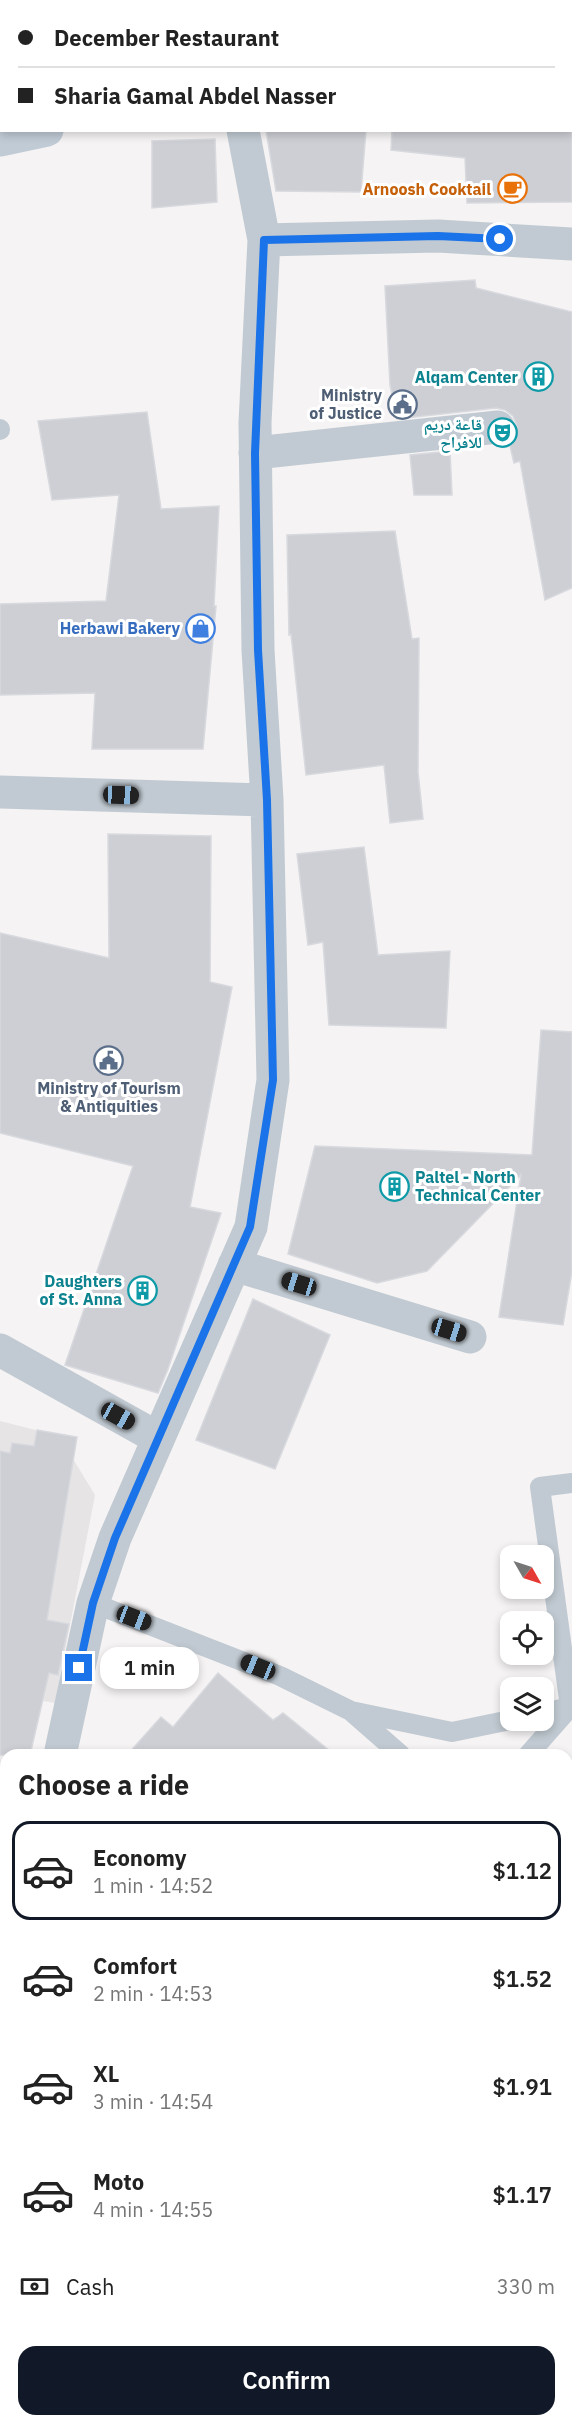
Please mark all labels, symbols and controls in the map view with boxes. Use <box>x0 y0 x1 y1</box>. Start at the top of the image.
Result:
text: December Restaurant <box>54 23 279 52</box>
text: Sharia Gamal Abdel Nasser <box>54 81 336 110</box>
cafe icon: Arnoosh Cooktail <box>496 173 528 205</box>
place label: Arnoosh Cooktail <box>362 179 491 199</box>
route start <box>486 225 513 252</box>
building icon: Alqam Center <box>523 361 555 393</box>
place label: Alqam Center <box>415 367 519 387</box>
place label: Ministry of Justice <box>309 385 382 423</box>
public building icon: Ministry of Justice <box>387 388 419 420</box>
place label: قاعة دريم للافراح <box>424 414 482 453</box>
theatre icon: قاعة دريم للافراح <box>487 417 519 449</box>
shop icon: Herbawi Bakery <box>185 612 217 644</box>
place label: Herbawi Bakery <box>60 618 180 638</box>
car <box>103 785 139 805</box>
public building icon: Ministry of Tourism & Antiquities <box>93 1044 125 1076</box>
place label: Ministry of Tourism & Antiquities <box>37 1078 181 1116</box>
place label: Paltel - North Technical Center <box>415 1167 541 1205</box>
building icon: Paltel - North Technical Center <box>378 1170 410 1202</box>
car <box>279 1270 319 1298</box>
place label: Daughters of St. Anna <box>40 1271 122 1309</box>
building icon: Daughters of St. Anna <box>127 1274 159 1306</box>
car <box>429 1316 469 1344</box>
car <box>98 1399 138 1433</box>
north arrow <box>500 1545 554 1599</box>
map controls <box>500 1545 554 1731</box>
car <box>114 1603 154 1633</box>
button: locate <box>500 1611 554 1665</box>
callout: 1 min <box>100 1647 199 1689</box>
car <box>238 1652 278 1682</box>
route end <box>65 1654 92 1681</box>
text: 1 min <box>124 1654 175 1681</box>
button: layers <box>500 1677 554 1731</box>
text: Choose a ride <box>18 1767 189 1802</box>
text: Economy <box>93 1843 187 1872</box>
icon: car <box>21 1844 75 1898</box>
text: $1.12 <box>493 1856 552 1885</box>
text: 1 min · 14:52 <box>93 1872 213 1899</box>
text: Comfort <box>93 1951 177 1980</box>
icon: car <box>21 1952 75 2006</box>
text: $1.52 <box>493 1964 552 1993</box>
text: 2 min · 14:53 <box>93 1980 213 2007</box>
text: XL <box>93 2059 119 2088</box>
icon: car <box>21 2060 75 2114</box>
text: $1.91 <box>493 2072 552 2101</box>
text: 3 min · 14:54 <box>93 2088 213 2115</box>
text: Moto <box>93 2167 144 2196</box>
icon: car <box>21 2168 75 2222</box>
text: $1.17 <box>493 2180 552 2209</box>
text: 4 min · 14:55 <box>93 2196 213 2223</box>
icon: cash <box>18 2270 51 2303</box>
text: Cash <box>66 2272 115 2301</box>
text: 330 m <box>497 2273 555 2300</box>
button: Confirm <box>18 2346 555 2415</box>

